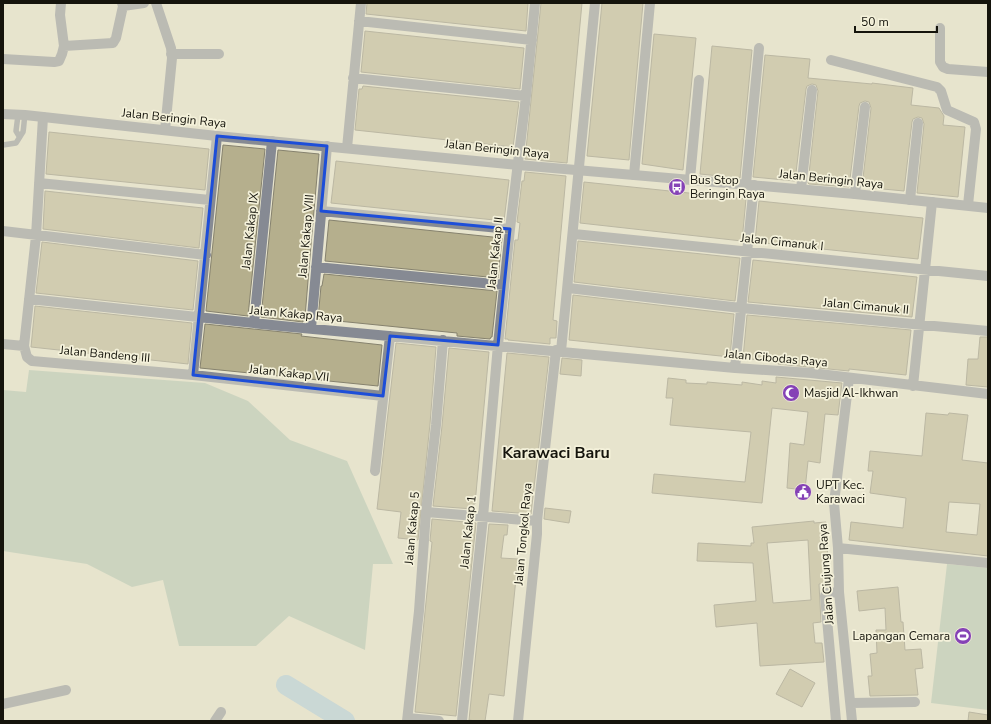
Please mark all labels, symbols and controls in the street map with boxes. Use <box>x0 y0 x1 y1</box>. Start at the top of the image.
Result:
scale bar <box>855 8 937 34</box>
text: 50 m <box>861 14 889 30</box>
street label: Jalan Beringin Raya <box>120 104 227 131</box>
street label: Jalan Beringin Raya <box>443 135 550 162</box>
street label: Jalan Beringin Raya <box>777 165 884 192</box>
place label: Bus Stop Beringin Raya <box>690 172 765 202</box>
bus stop icon: Bus Stop Beringin Raya <box>667 177 687 197</box>
street label: Jalan Kakap IX <box>238 192 262 271</box>
street label: Jalan Kakap VIII <box>294 194 318 279</box>
street label: Jalan Kakap II <box>483 216 507 291</box>
street label: Jalan Cimanuk I <box>739 230 824 254</box>
street label: Jalan Cimanuk II <box>821 294 910 318</box>
street label: Jalan Kakap Raya <box>248 302 343 326</box>
street label: Jalan Bandeng III <box>58 342 151 366</box>
street label: Jalan Cibodas Raya <box>723 345 828 370</box>
street label: Jalan Kakap VII <box>247 361 330 385</box>
mosque icon: Masjid Al-Ikhwan <box>781 383 801 403</box>
place label: Masjid Al-Ikhwan <box>804 385 898 401</box>
district label: Karawaci Baru <box>502 442 610 464</box>
place label: UPT Kec. Karawaci <box>816 477 865 507</box>
street label: Jalan Tongkol Raya <box>510 482 535 587</box>
public building icon: UPT Kec. Karawaci <box>793 482 813 502</box>
street label: Jalan Kakap 5 <box>401 491 423 566</box>
street label: Jalan Kakap 1 <box>456 495 480 570</box>
street label: Jalan Ciujung Raya <box>815 523 838 626</box>
sports icon: Lapangan Cemara <box>953 626 973 646</box>
place label: Lapangan Cemara <box>852 628 950 644</box>

